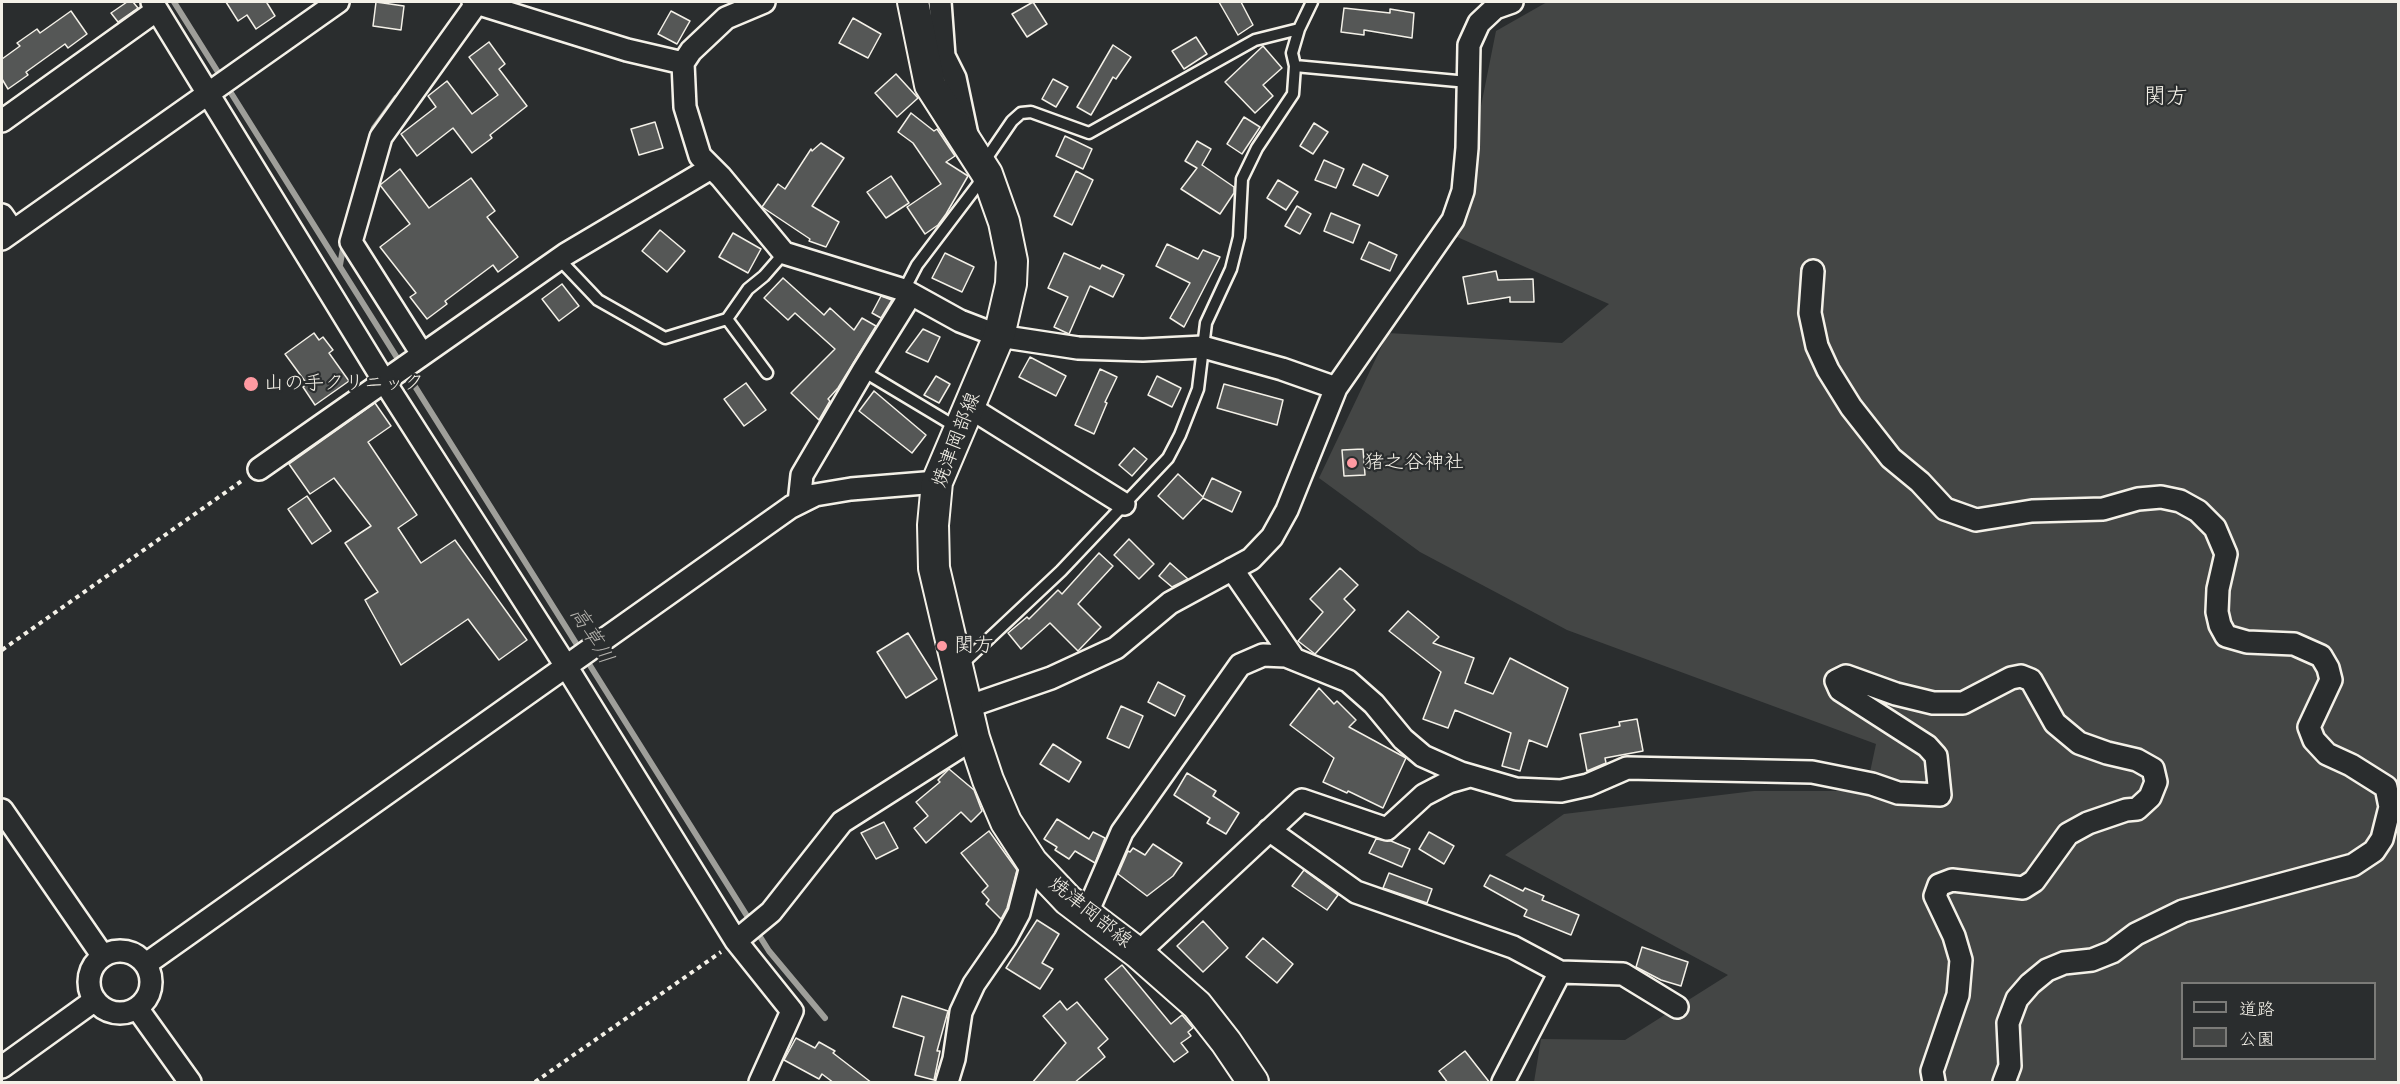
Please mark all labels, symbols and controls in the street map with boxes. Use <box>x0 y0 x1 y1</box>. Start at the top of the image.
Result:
district label: 関方 <box>2144 84 2188 110</box>
place label: 山の手クリニック <box>264 372 424 396</box>
marker: 山の手クリニック <box>242 375 260 393</box>
street label: 焼津岡部線 <box>928 389 986 491</box>
place label: 猪之谷神社 <box>1364 451 1464 475</box>
marker: 猪之谷神社 <box>1345 456 1359 470</box>
water label: 高草川 <box>564 603 618 669</box>
place label: 関方 <box>954 634 994 658</box>
marker: 関方 <box>935 639 949 653</box>
street label: 焼津岡部線 <box>1044 872 1136 954</box>
legend <box>2181 982 2376 1060</box>
text: 道路 <box>2239 998 2275 1020</box>
text: 公園 <box>2239 1028 2275 1050</box>

